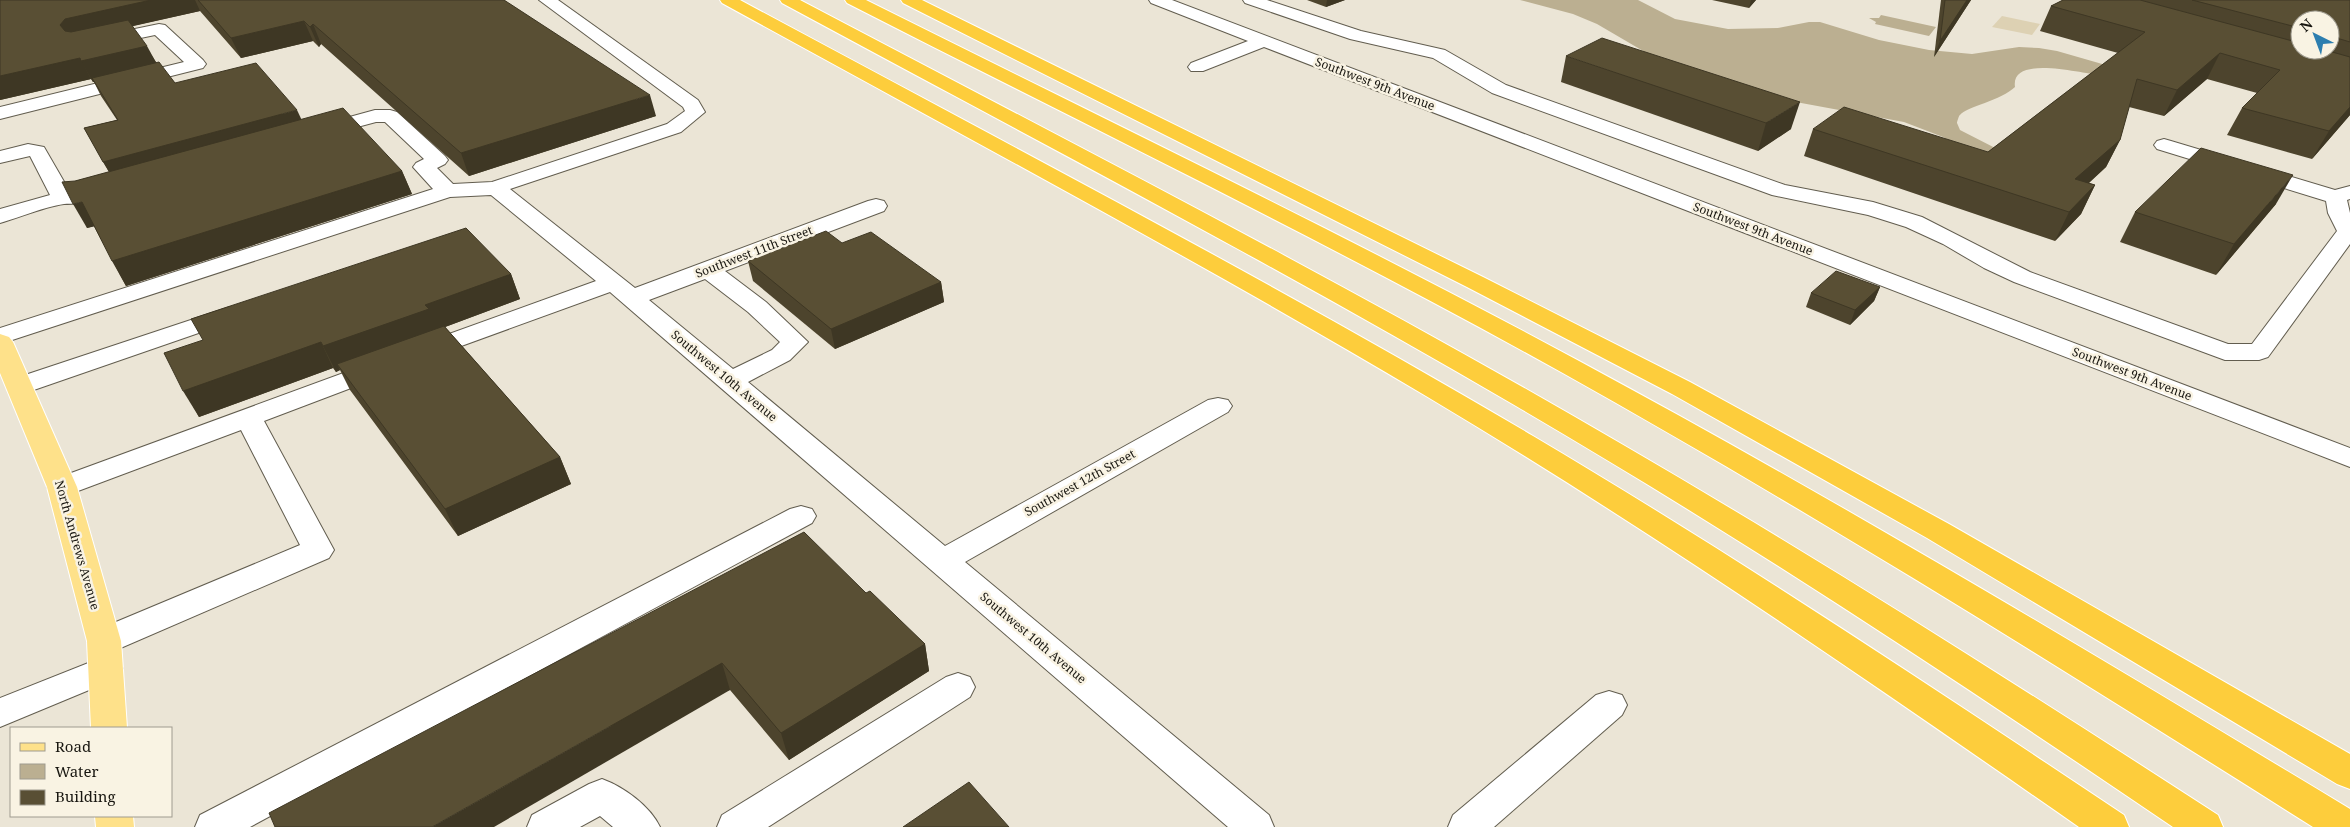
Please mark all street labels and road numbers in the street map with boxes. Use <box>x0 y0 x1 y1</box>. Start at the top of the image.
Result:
street label: Southwest 9th Avenue <box>1313 53 1438 114</box>
street label: Southwest 9th Avenue <box>1691 198 1816 259</box>
street label: Southwest 11th Street <box>693 221 815 282</box>
street label: Southwest 10th Avenue <box>668 326 781 425</box>
street label: Southwest 9th Avenue <box>2070 343 2195 404</box>
street label: Southwest 12th Street <box>1021 445 1138 520</box>
street label: North Andrews Avenue <box>51 478 104 612</box>
street label: Southwest 10th Avenue <box>977 588 1090 687</box>

